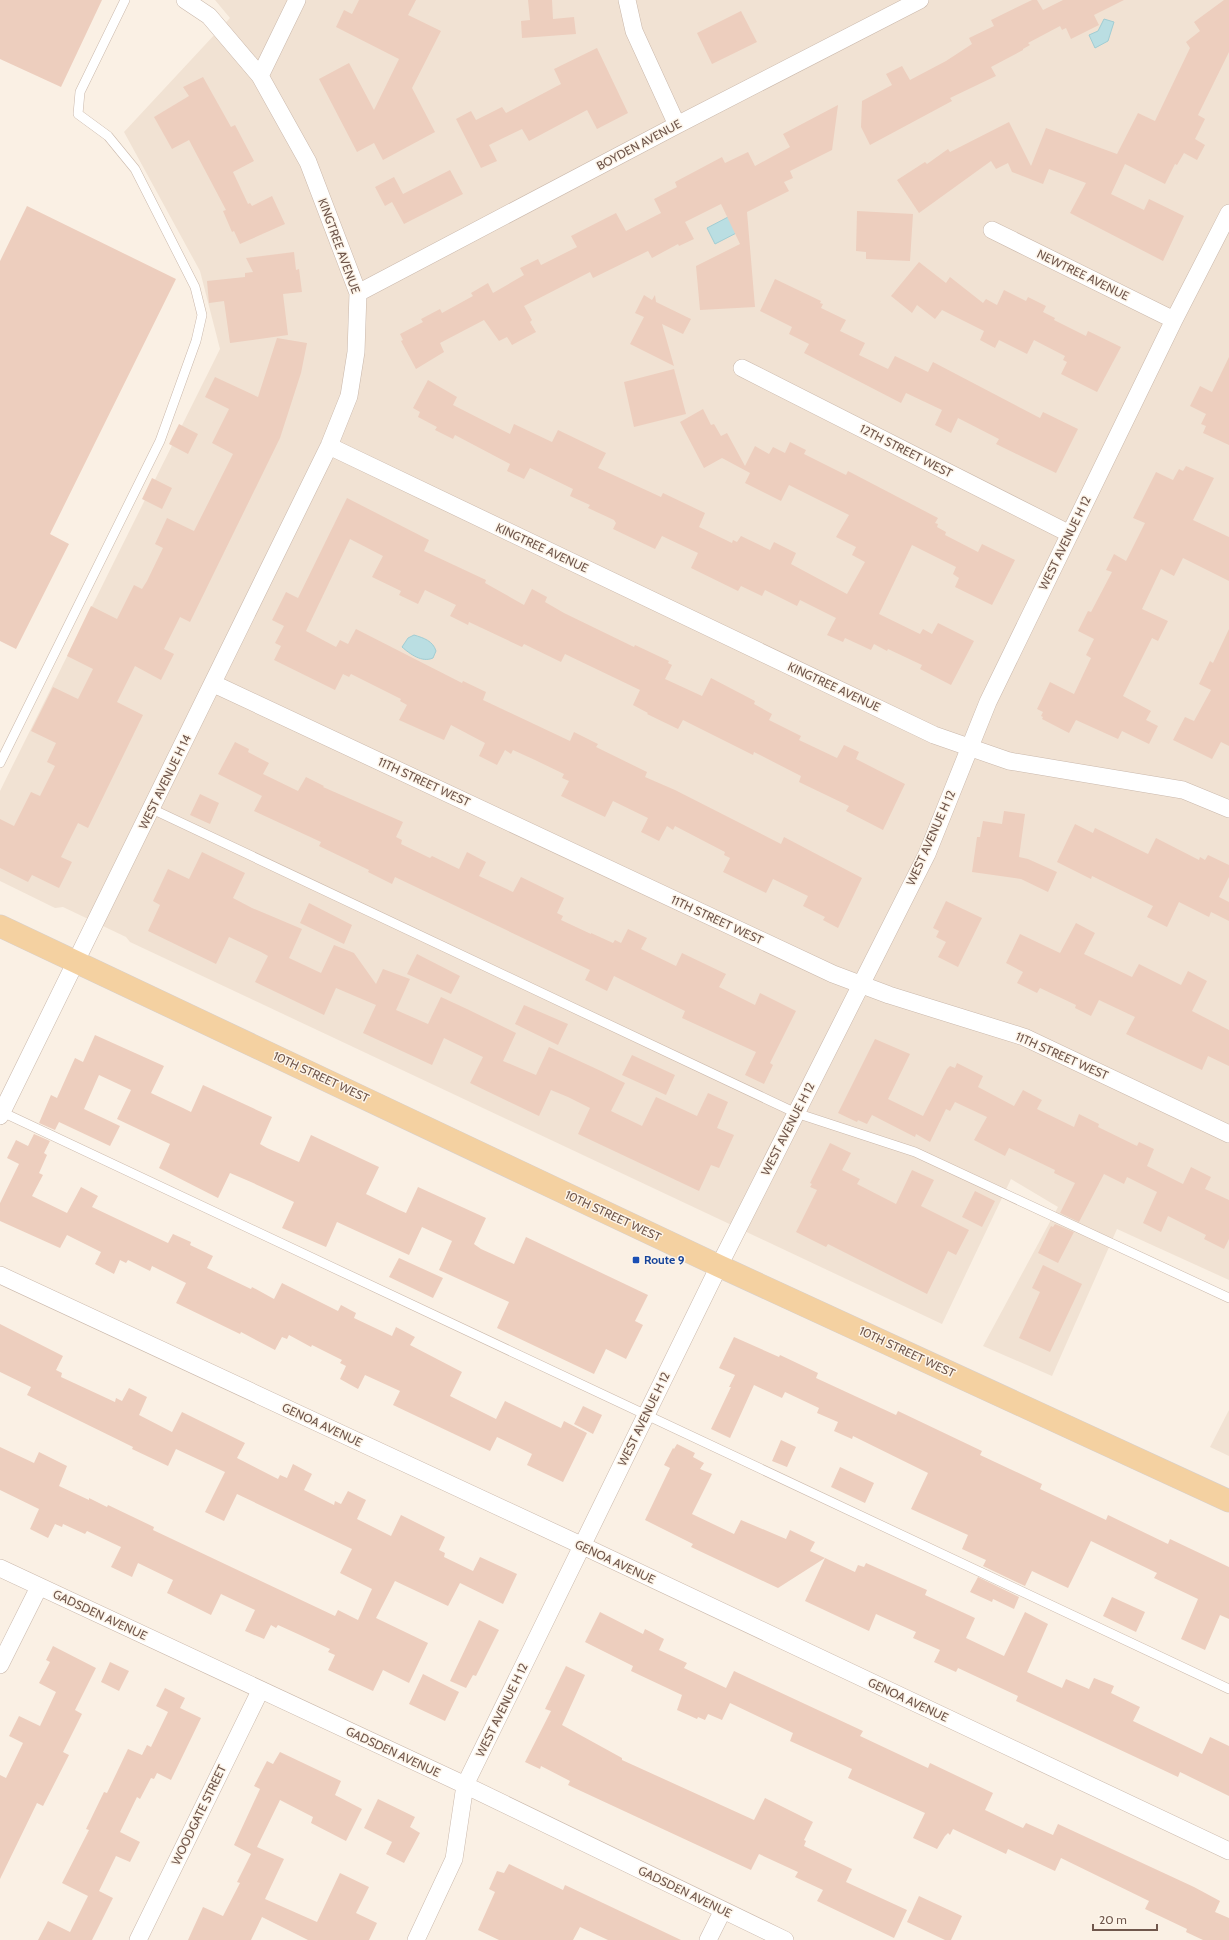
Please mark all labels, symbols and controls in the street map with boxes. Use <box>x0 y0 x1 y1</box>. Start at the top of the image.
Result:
street label: BOYDEN AVENUE <box>594 116 684 173</box>
street label: KINGTREE AVENUE <box>315 196 364 296</box>
street label: NEWTREE AVENUE <box>1035 246 1132 304</box>
street label: 12TH STREET WEST <box>857 421 956 481</box>
street label: WEST AVENUE H 12 <box>1035 493 1094 592</box>
street label: KINGTREE AVENUE <box>493 520 591 576</box>
street label: KINGTREE AVENUE <box>785 659 883 715</box>
street label: WEST AVENUE H 14 <box>135 732 194 832</box>
street label: 11TH STREET WEST <box>376 754 473 810</box>
street label: WEST AVENUE H 12 <box>903 788 958 888</box>
street label: 11TH STREET WEST <box>669 892 766 948</box>
street label: 11TH STREET WEST <box>1014 1028 1111 1083</box>
street label: 10TH STREET WEST <box>271 1048 372 1106</box>
street label: WEST AVENUE H 12 <box>758 1080 818 1178</box>
street label: 10TH STREET WEST <box>563 1187 664 1245</box>
place label: Route 9 <box>644 1252 685 1267</box>
marker: Route 9 <box>631 1255 641 1265</box>
street label: 10TH STREET WEST <box>857 1323 958 1381</box>
street label: WEST AVENUE H 12 <box>614 1369 673 1468</box>
street label: GENOA AVENUE <box>280 1399 365 1450</box>
street label: GENOA AVENUE <box>573 1536 658 1587</box>
street label: GADSDEN AVENUE <box>51 1586 150 1643</box>
street label: WEST AVENUE H 12 <box>472 1660 531 1759</box>
street label: GENOA AVENUE <box>866 1674 951 1725</box>
street label: GADSDEN AVENUE <box>344 1723 443 1780</box>
street label: WOODGATE STREET <box>168 1762 230 1867</box>
street label: GADSDEN AVENUE <box>636 1862 735 1921</box>
scale bar <box>1093 1906 1157 1932</box>
text: 20 m <box>1099 1912 1127 1927</box>

